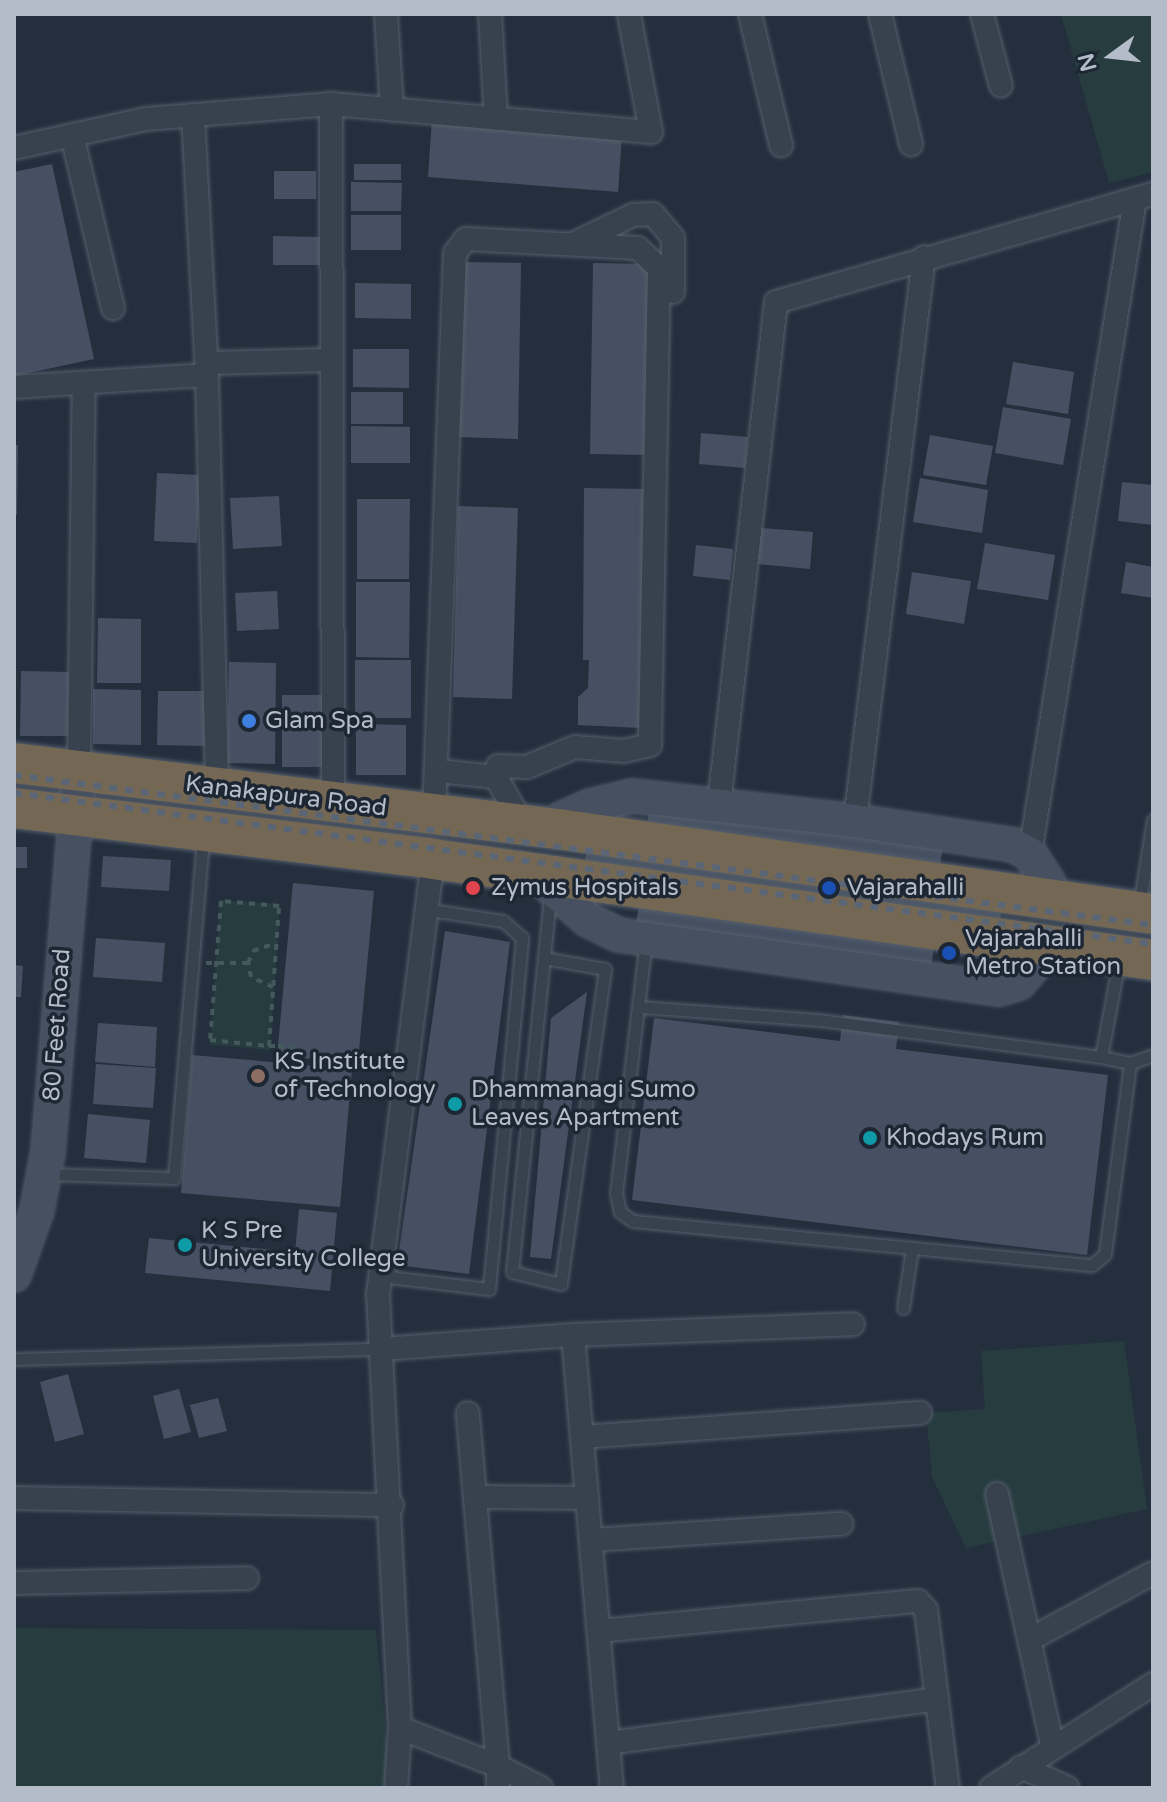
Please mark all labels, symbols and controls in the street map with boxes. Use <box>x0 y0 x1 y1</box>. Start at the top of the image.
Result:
north arrow <box>1071 16 1151 96</box>
text: N <box>1073 50 1103 74</box>
place label: Glam Spa <box>265 707 374 735</box>
marker: Glam Spa <box>240 712 258 730</box>
street label: Kanakapura Road <box>184 769 388 823</box>
place label: Zymus Hospitals <box>491 874 679 902</box>
place label: Vajarahalli <box>847 874 964 902</box>
marker: Zymus Hospitals <box>462 877 484 899</box>
marker: Vajarahalli <box>818 877 840 899</box>
place label: Vajarahalli Metro Station <box>965 925 1121 981</box>
marker: Vajarahalli Metro Station <box>940 944 958 962</box>
street label: 80 Feet Road <box>37 948 77 1102</box>
place label: KS Institute of Technology <box>274 1048 436 1104</box>
marker: KS Institute of Technology <box>249 1067 267 1085</box>
place label: Dhammanagi Sumo Leaves Apartment <box>471 1076 696 1132</box>
marker: Dhammanagi Sumo Leaves Apartment <box>446 1095 464 1113</box>
place label: Khodays Rum <box>886 1124 1044 1152</box>
marker: Khodays Rum <box>861 1129 879 1147</box>
place label: K S Pre University College <box>201 1217 406 1273</box>
marker: K S Pre University College <box>176 1236 194 1254</box>

